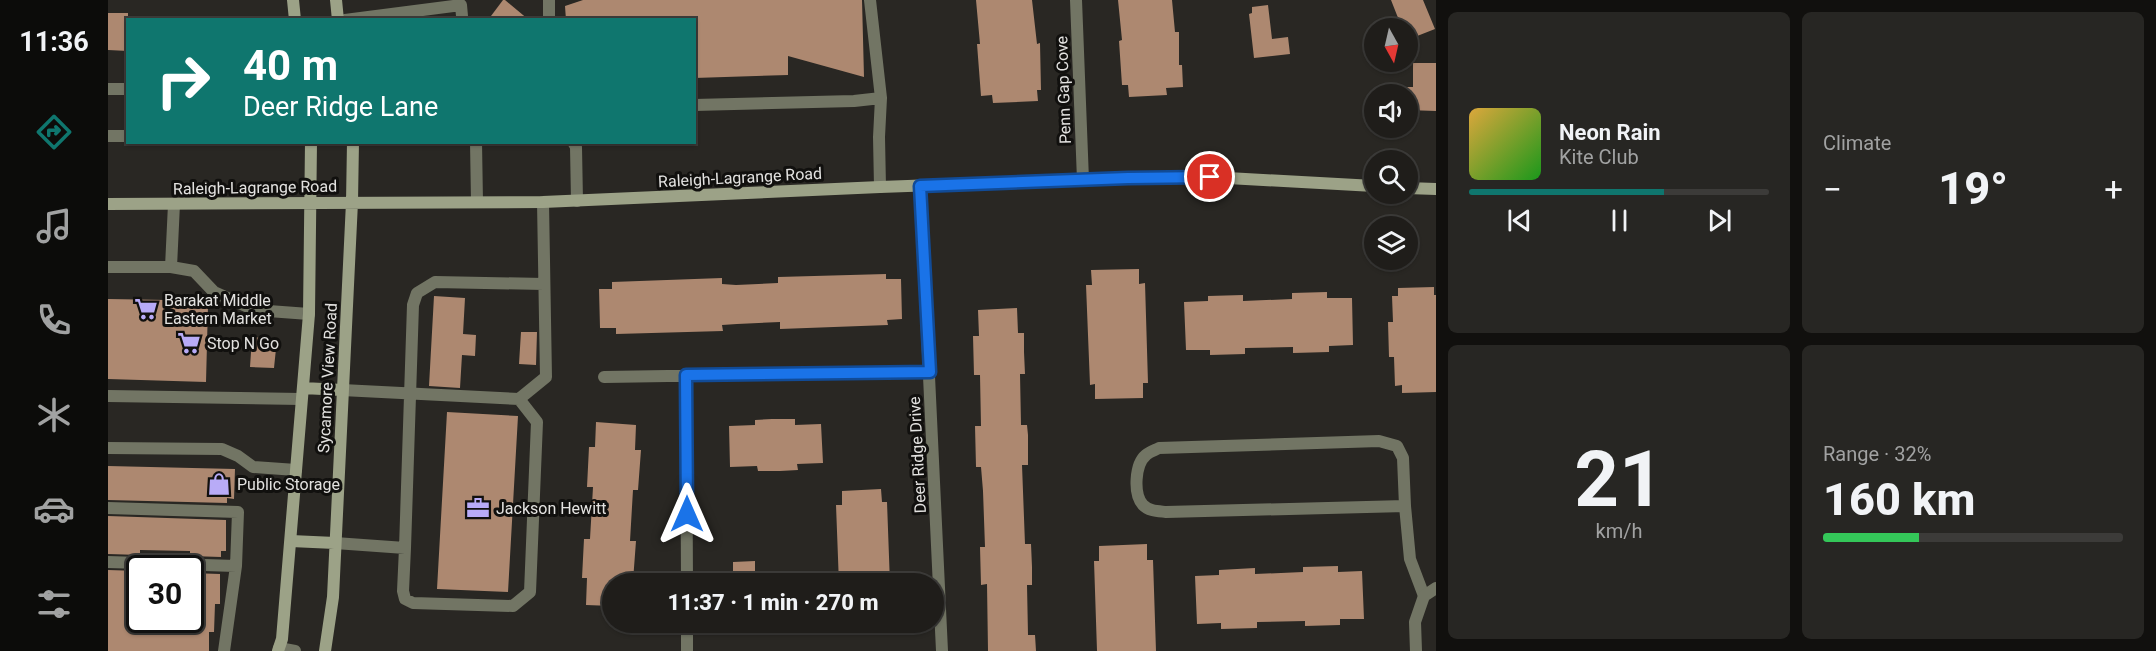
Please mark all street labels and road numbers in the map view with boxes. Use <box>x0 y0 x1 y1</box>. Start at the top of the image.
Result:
street label: Penn Gap Cove <box>1052 36 1075 144</box>
street label: Raleigh-Lagrange Road <box>658 164 822 191</box>
street label: Raleigh-Lagrange Road <box>173 177 337 198</box>
street label: Sycamore View Road <box>314 303 341 454</box>
street label: Deer Ridge Drive <box>905 396 930 514</box>

